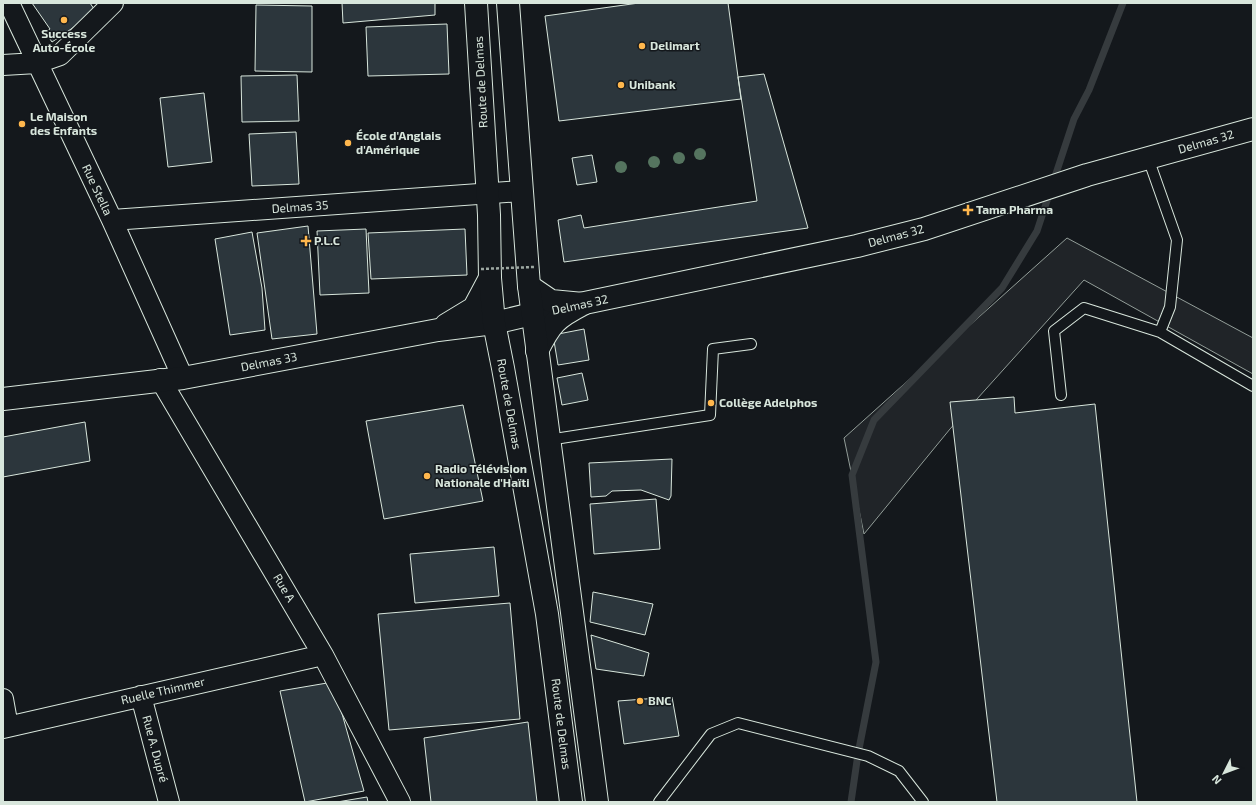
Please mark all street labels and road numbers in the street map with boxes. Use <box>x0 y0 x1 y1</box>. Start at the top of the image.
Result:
street label: Route de Delmas <box>471 36 489 128</box>
street label: Delmas 32 <box>1176 126 1235 156</box>
street label: Rue Stella <box>80 162 116 217</box>
street label: Delmas 35 <box>271 197 329 215</box>
street label: Delmas 32 <box>866 221 925 249</box>
street label: Delmas 32 <box>550 291 610 317</box>
street label: Delmas 33 <box>239 349 298 373</box>
street label: Route de Delmas <box>495 357 525 450</box>
street label: Rue A <box>271 571 299 605</box>
street label: Ruelle Thimmer <box>119 674 206 707</box>
street label: Route de Delmas <box>549 677 575 770</box>
street label: Rue A. Dupré <box>140 714 172 784</box>

